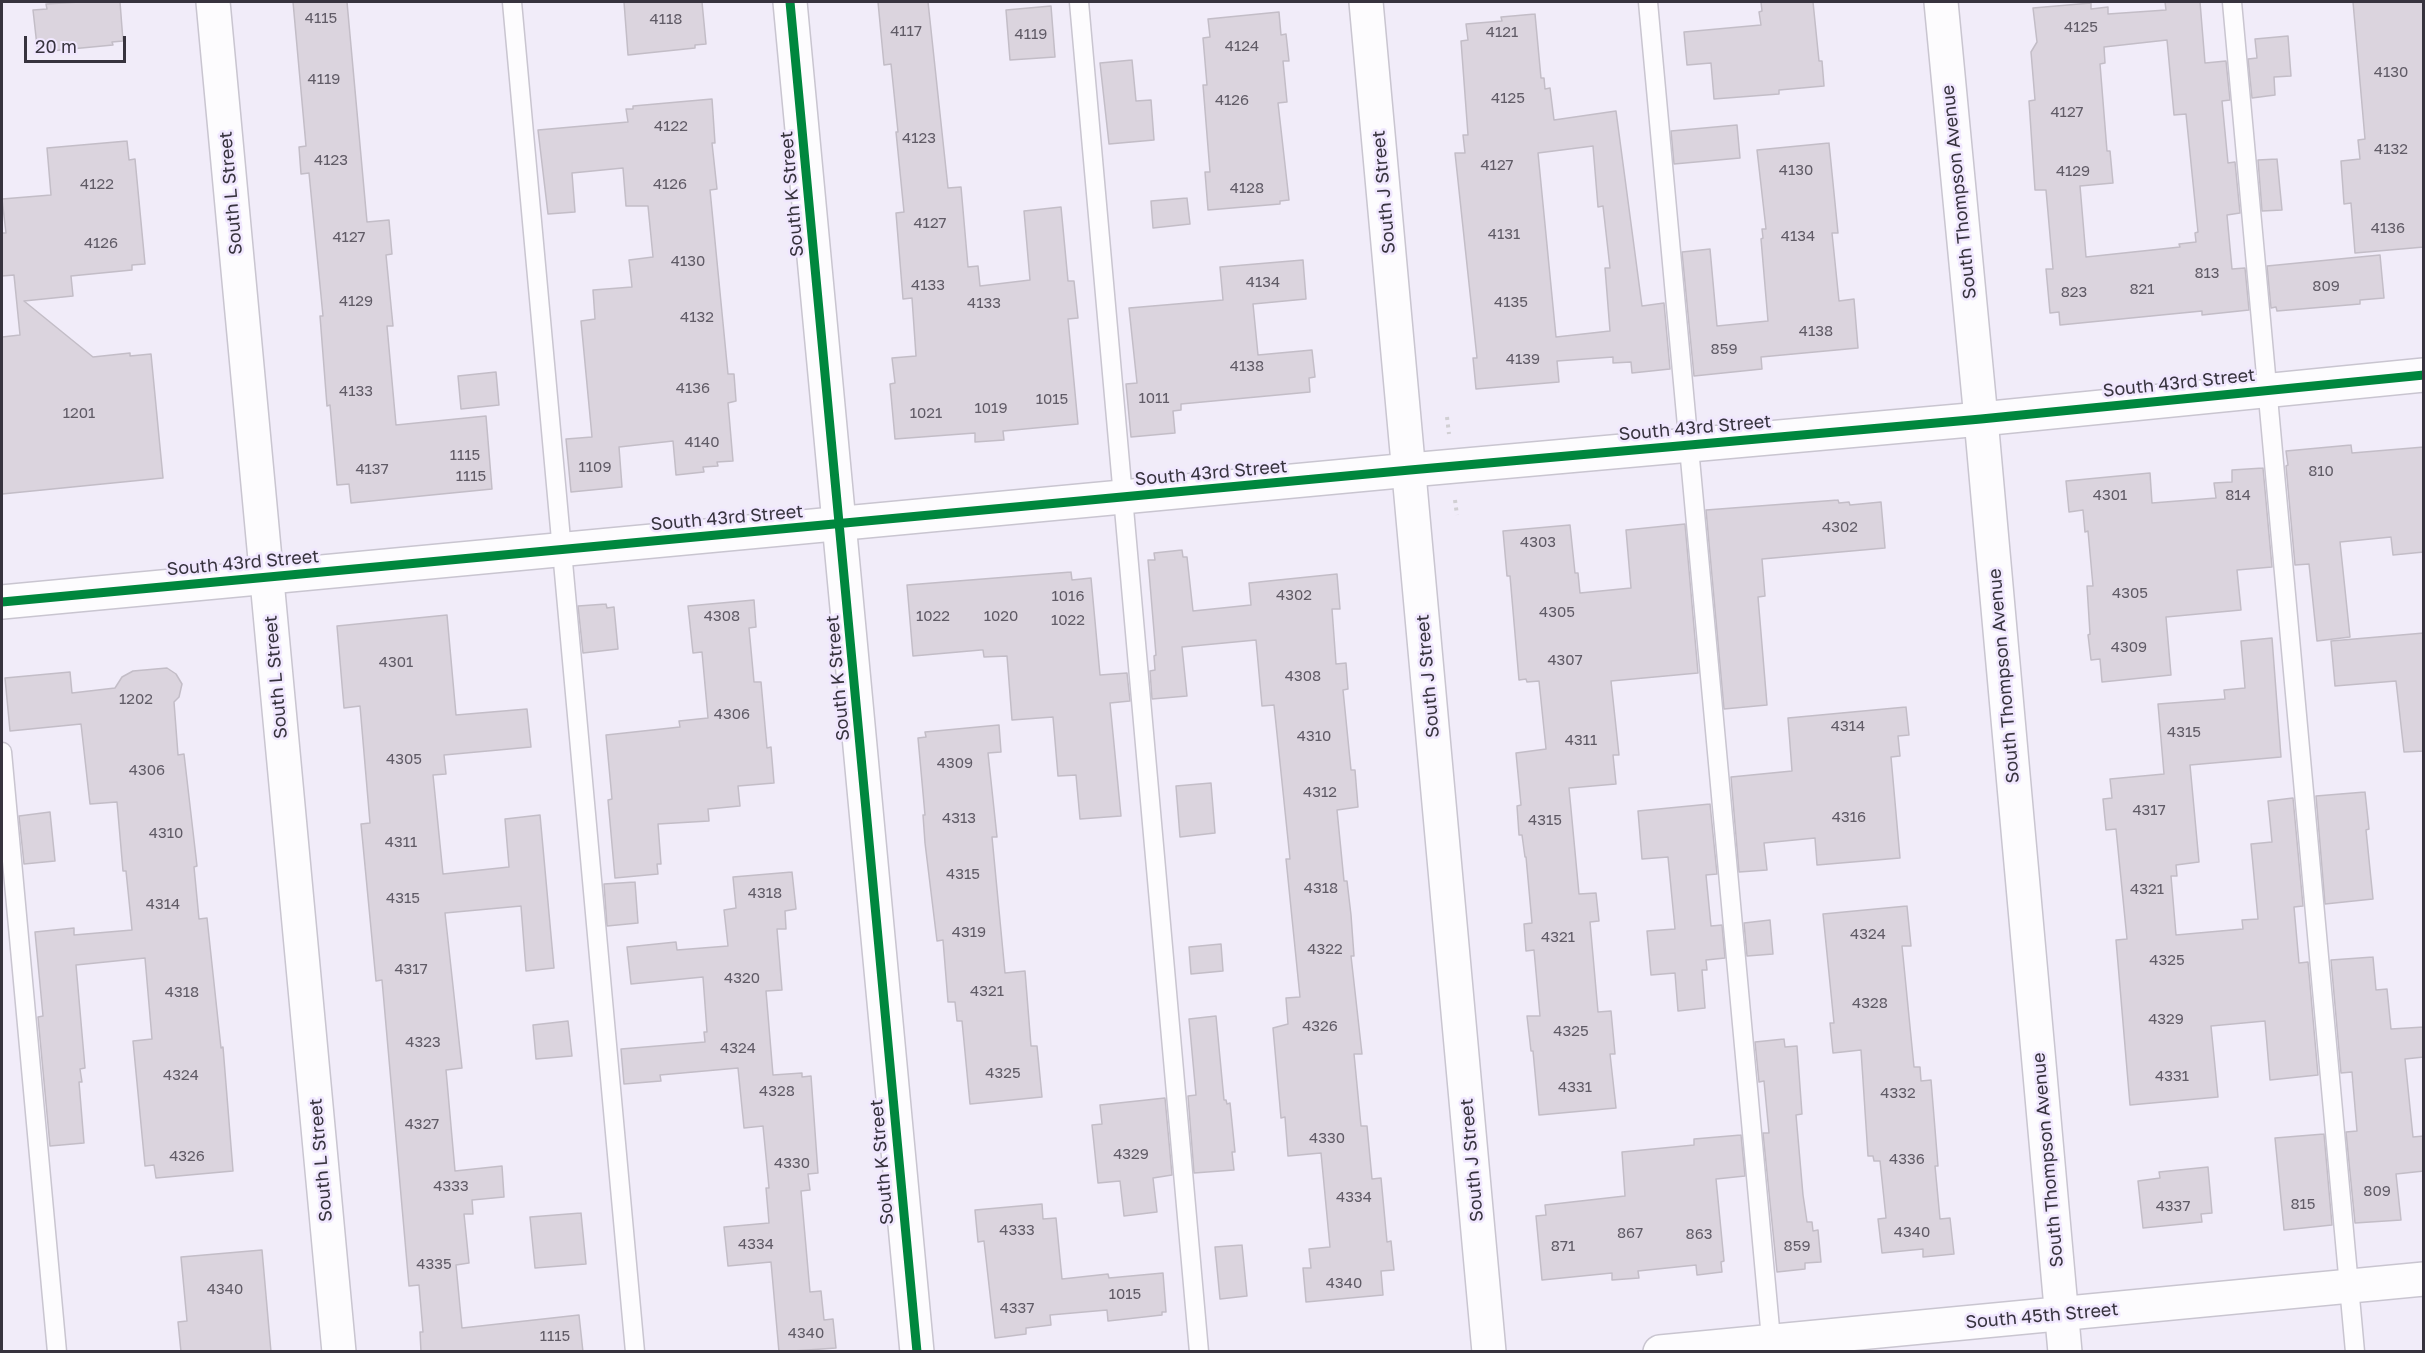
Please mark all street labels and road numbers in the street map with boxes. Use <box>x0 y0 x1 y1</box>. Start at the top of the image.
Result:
street label: South Thompson Avenue <box>1937 84 1981 300</box>
street label: South J Street <box>1368 129 1400 255</box>
street label: South L Street <box>215 130 247 256</box>
street label: South K Street <box>776 130 808 258</box>
street label: South 43rd Street <box>2102 364 2256 402</box>
street label: South 43rd Street <box>1618 411 1772 445</box>
street label: South 43rd Street <box>1134 456 1288 490</box>
street label: South 43rd Street <box>650 501 804 535</box>
street label: South 43rd Street <box>166 546 320 580</box>
street label: South Thompson Avenue <box>1984 568 2024 784</box>
street label: South J Street <box>1412 613 1444 739</box>
street label: South L Street <box>260 614 292 740</box>
street label: South K Street <box>822 614 854 742</box>
street label: South Thompson Avenue <box>2028 1052 2068 1268</box>
street label: South L Street <box>305 1097 337 1223</box>
street label: South J Street <box>1456 1097 1488 1223</box>
street label: South K Street <box>866 1098 898 1226</box>
street label: South 45th Street <box>1965 1299 2119 1333</box>

